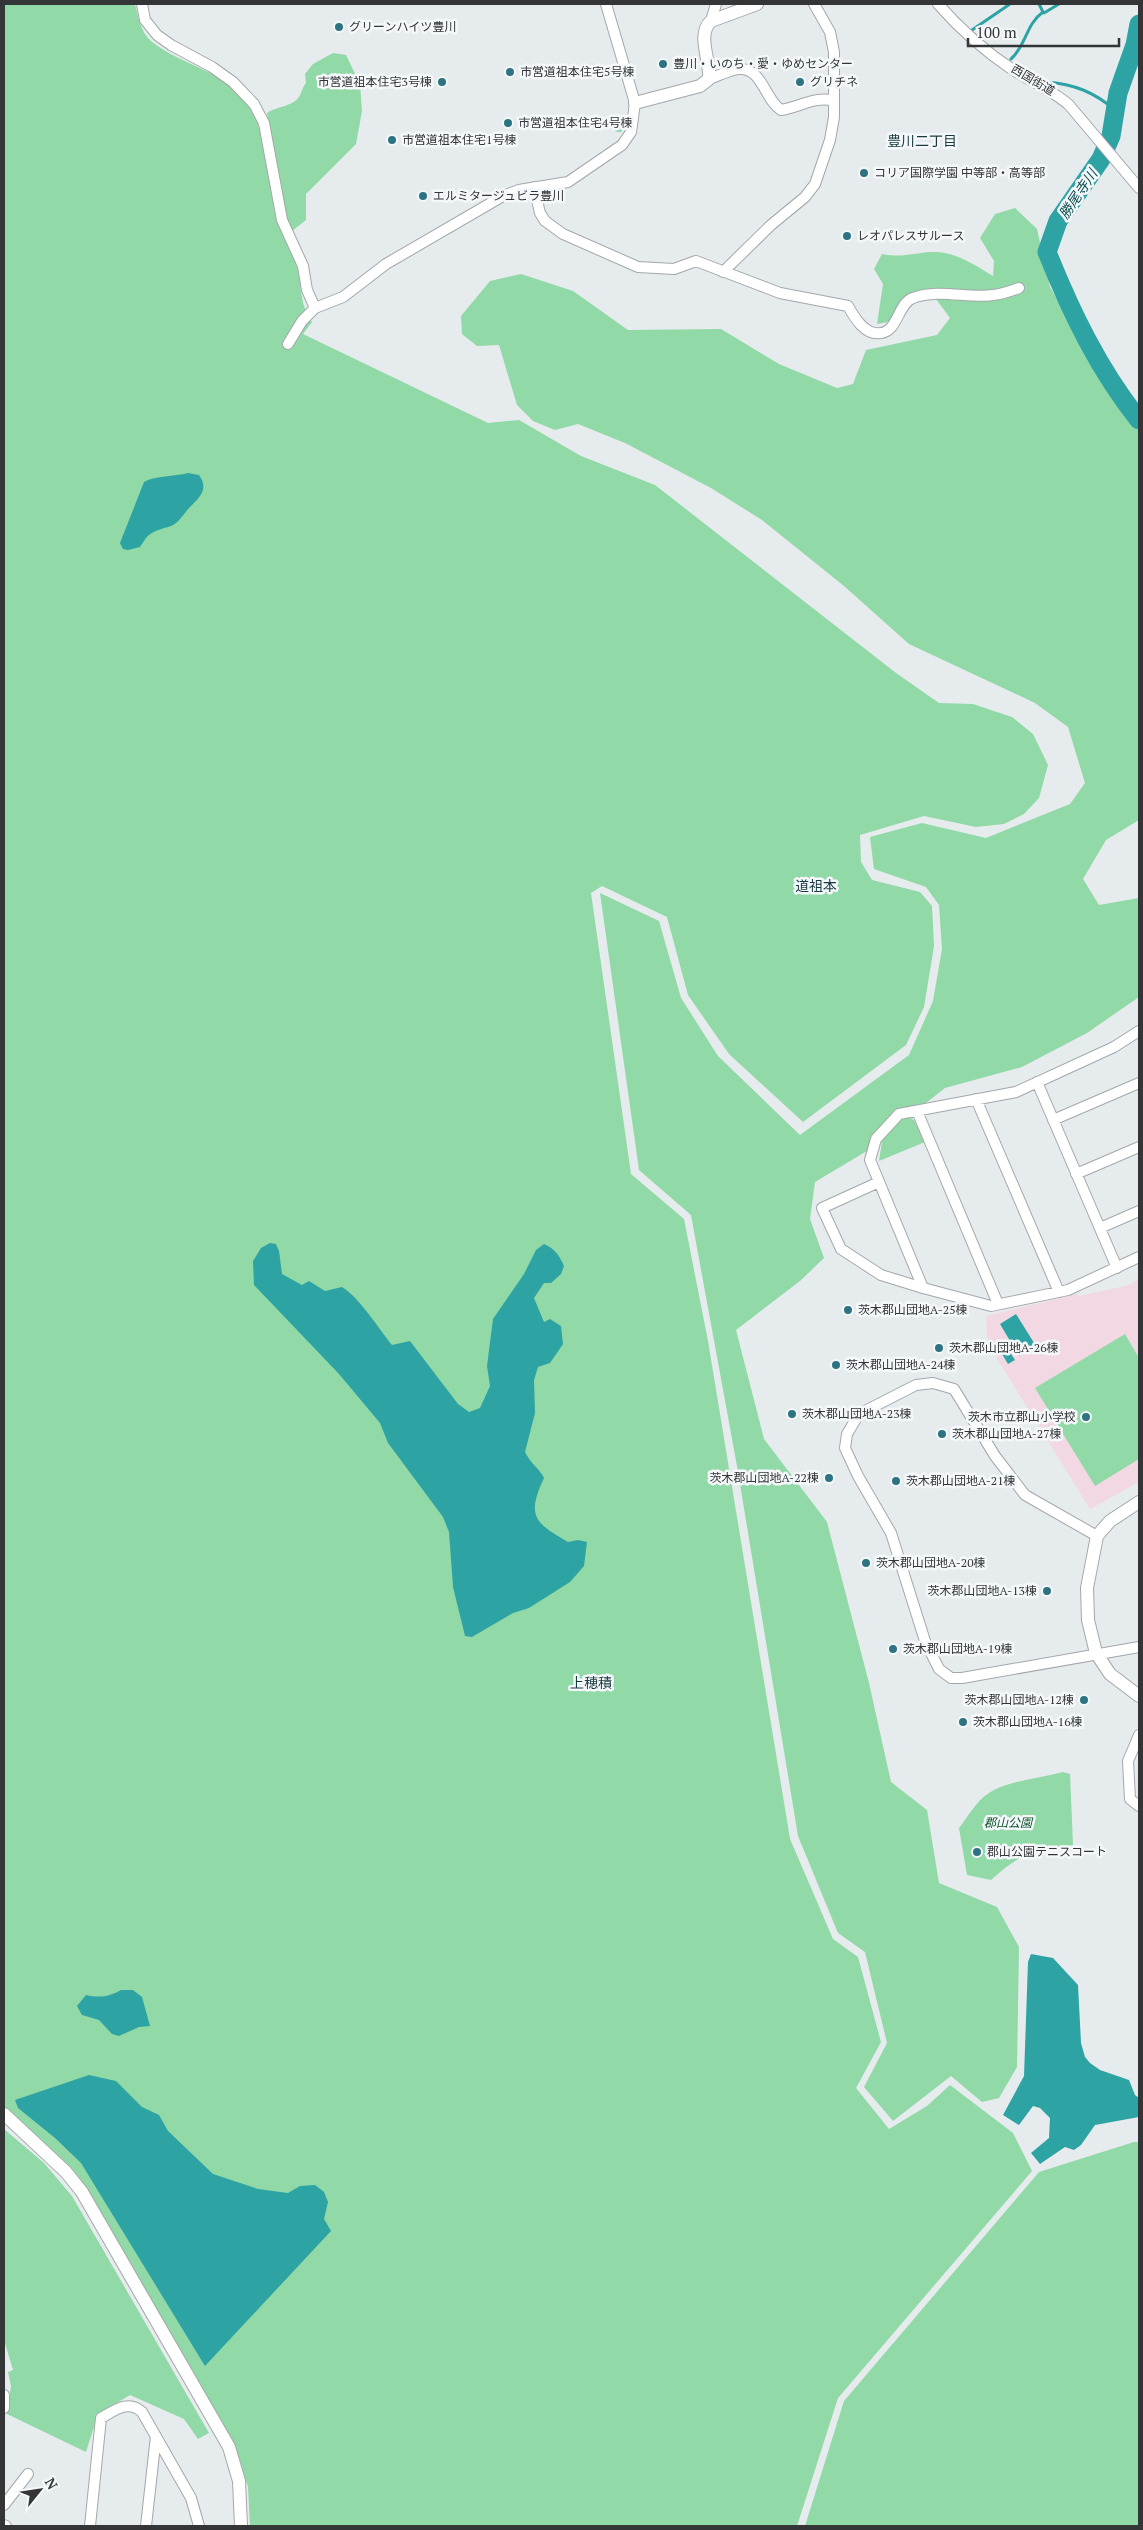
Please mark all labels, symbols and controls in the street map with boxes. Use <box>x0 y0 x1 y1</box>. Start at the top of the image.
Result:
scale bar <box>968 15 1119 47</box>
place label: グリーンハイツ豊川 <box>349 19 456 34</box>
marker: グリーンハイツ豊川 <box>333 21 345 33</box>
text: 100 m <box>976 22 1017 42</box>
place label: 豊川・いのち・愛・ゆめセンター <box>673 56 853 71</box>
marker: 豊川・いのち・愛・ゆめセンター <box>657 58 669 70</box>
street label: 西国街道 <box>1009 61 1058 98</box>
place label: 市営道祖本住宅5号棟 <box>520 64 634 79</box>
marker: 市営道祖本住宅5号棟 <box>504 66 516 78</box>
place label: 市営道祖本住宅3号棟 <box>318 74 432 89</box>
place label: グリチネ <box>810 74 858 89</box>
marker: 市営道祖本住宅3号棟 <box>436 76 448 88</box>
marker: グリチネ <box>794 76 806 88</box>
place label: 市営道祖本住宅4号棟 <box>518 115 632 130</box>
marker: 市営道祖本住宅4号棟 <box>502 117 514 129</box>
district label: 豊川二丁目 <box>887 131 957 150</box>
place label: 市営道祖本住宅1号棟 <box>402 132 516 147</box>
marker: 市営道祖本住宅1号棟 <box>386 134 398 146</box>
water label: 勝尾寺川 <box>1054 164 1102 222</box>
place label: コリア国際学園 中等部・高等部 <box>874 165 1045 180</box>
marker: コリア国際学園 中等部・高等部 <box>858 167 870 179</box>
place label: エルミタージュビラ豊川 <box>433 188 564 203</box>
marker: エルミタージュビラ豊川 <box>417 190 429 202</box>
place label: レオパレスサルース <box>857 228 964 243</box>
marker: レオパレスサルース <box>841 230 853 242</box>
district label: 道祖本 <box>795 876 837 895</box>
place label: 茨木郡山団地A-25棟 <box>858 1302 968 1317</box>
marker: 茨木郡山団地A-25棟 <box>842 1304 854 1316</box>
place label: 茨木郡山団地A-26棟 <box>949 1340 1059 1355</box>
marker: 茨木郡山団地A-26棟 <box>933 1342 945 1354</box>
place label: 茨木郡山団地A-24棟 <box>846 1357 956 1372</box>
marker: 茨木郡山団地A-24棟 <box>830 1359 842 1371</box>
place label: 茨木郡山団地A-23棟 <box>802 1406 912 1421</box>
marker: 茨木郡山団地A-23棟 <box>786 1408 798 1420</box>
place label: 茨木市立郡山小学校 <box>968 1409 1076 1424</box>
marker: 茨木市立郡山小学校 <box>1080 1411 1092 1423</box>
place label: 茨木郡山団地A-27棟 <box>952 1426 1062 1441</box>
marker: 茨木郡山団地A-27棟 <box>936 1428 948 1440</box>
place label: 茨木郡山団地A-22棟 <box>709 1470 819 1485</box>
marker: 茨木郡山団地A-22棟 <box>823 1472 835 1484</box>
place label: 茨木郡山団地A-21棟 <box>906 1473 1016 1488</box>
marker: 茨木郡山団地A-21棟 <box>890 1475 902 1487</box>
place label: 茨木郡山団地A-20棟 <box>876 1555 986 1570</box>
marker: 茨木郡山団地A-20棟 <box>860 1557 872 1569</box>
place label: 茨木郡山団地A-13棟 <box>927 1583 1037 1598</box>
marker: 茨木郡山団地A-13棟 <box>1041 1585 1053 1597</box>
place label: 茨木郡山団地A-19棟 <box>903 1641 1013 1656</box>
marker: 茨木郡山団地A-19棟 <box>887 1643 899 1655</box>
district label: 上穂積 <box>570 1673 612 1692</box>
place label: 茨木郡山団地A-12棟 <box>964 1692 1074 1707</box>
marker: 茨木郡山団地A-12棟 <box>1078 1694 1090 1706</box>
place label: 茨木郡山団地A-16棟 <box>973 1714 1083 1729</box>
marker: 茨木郡山団地A-16棟 <box>957 1716 969 1728</box>
park label: 郡山公園 <box>984 1815 1034 1830</box>
place label: 郡山公園テニスコート <box>987 1844 1107 1859</box>
marker: 郡山公園テニスコート <box>971 1846 983 1858</box>
north arrow <box>15 2465 65 2515</box>
text: N <box>41 2474 63 2493</box>

